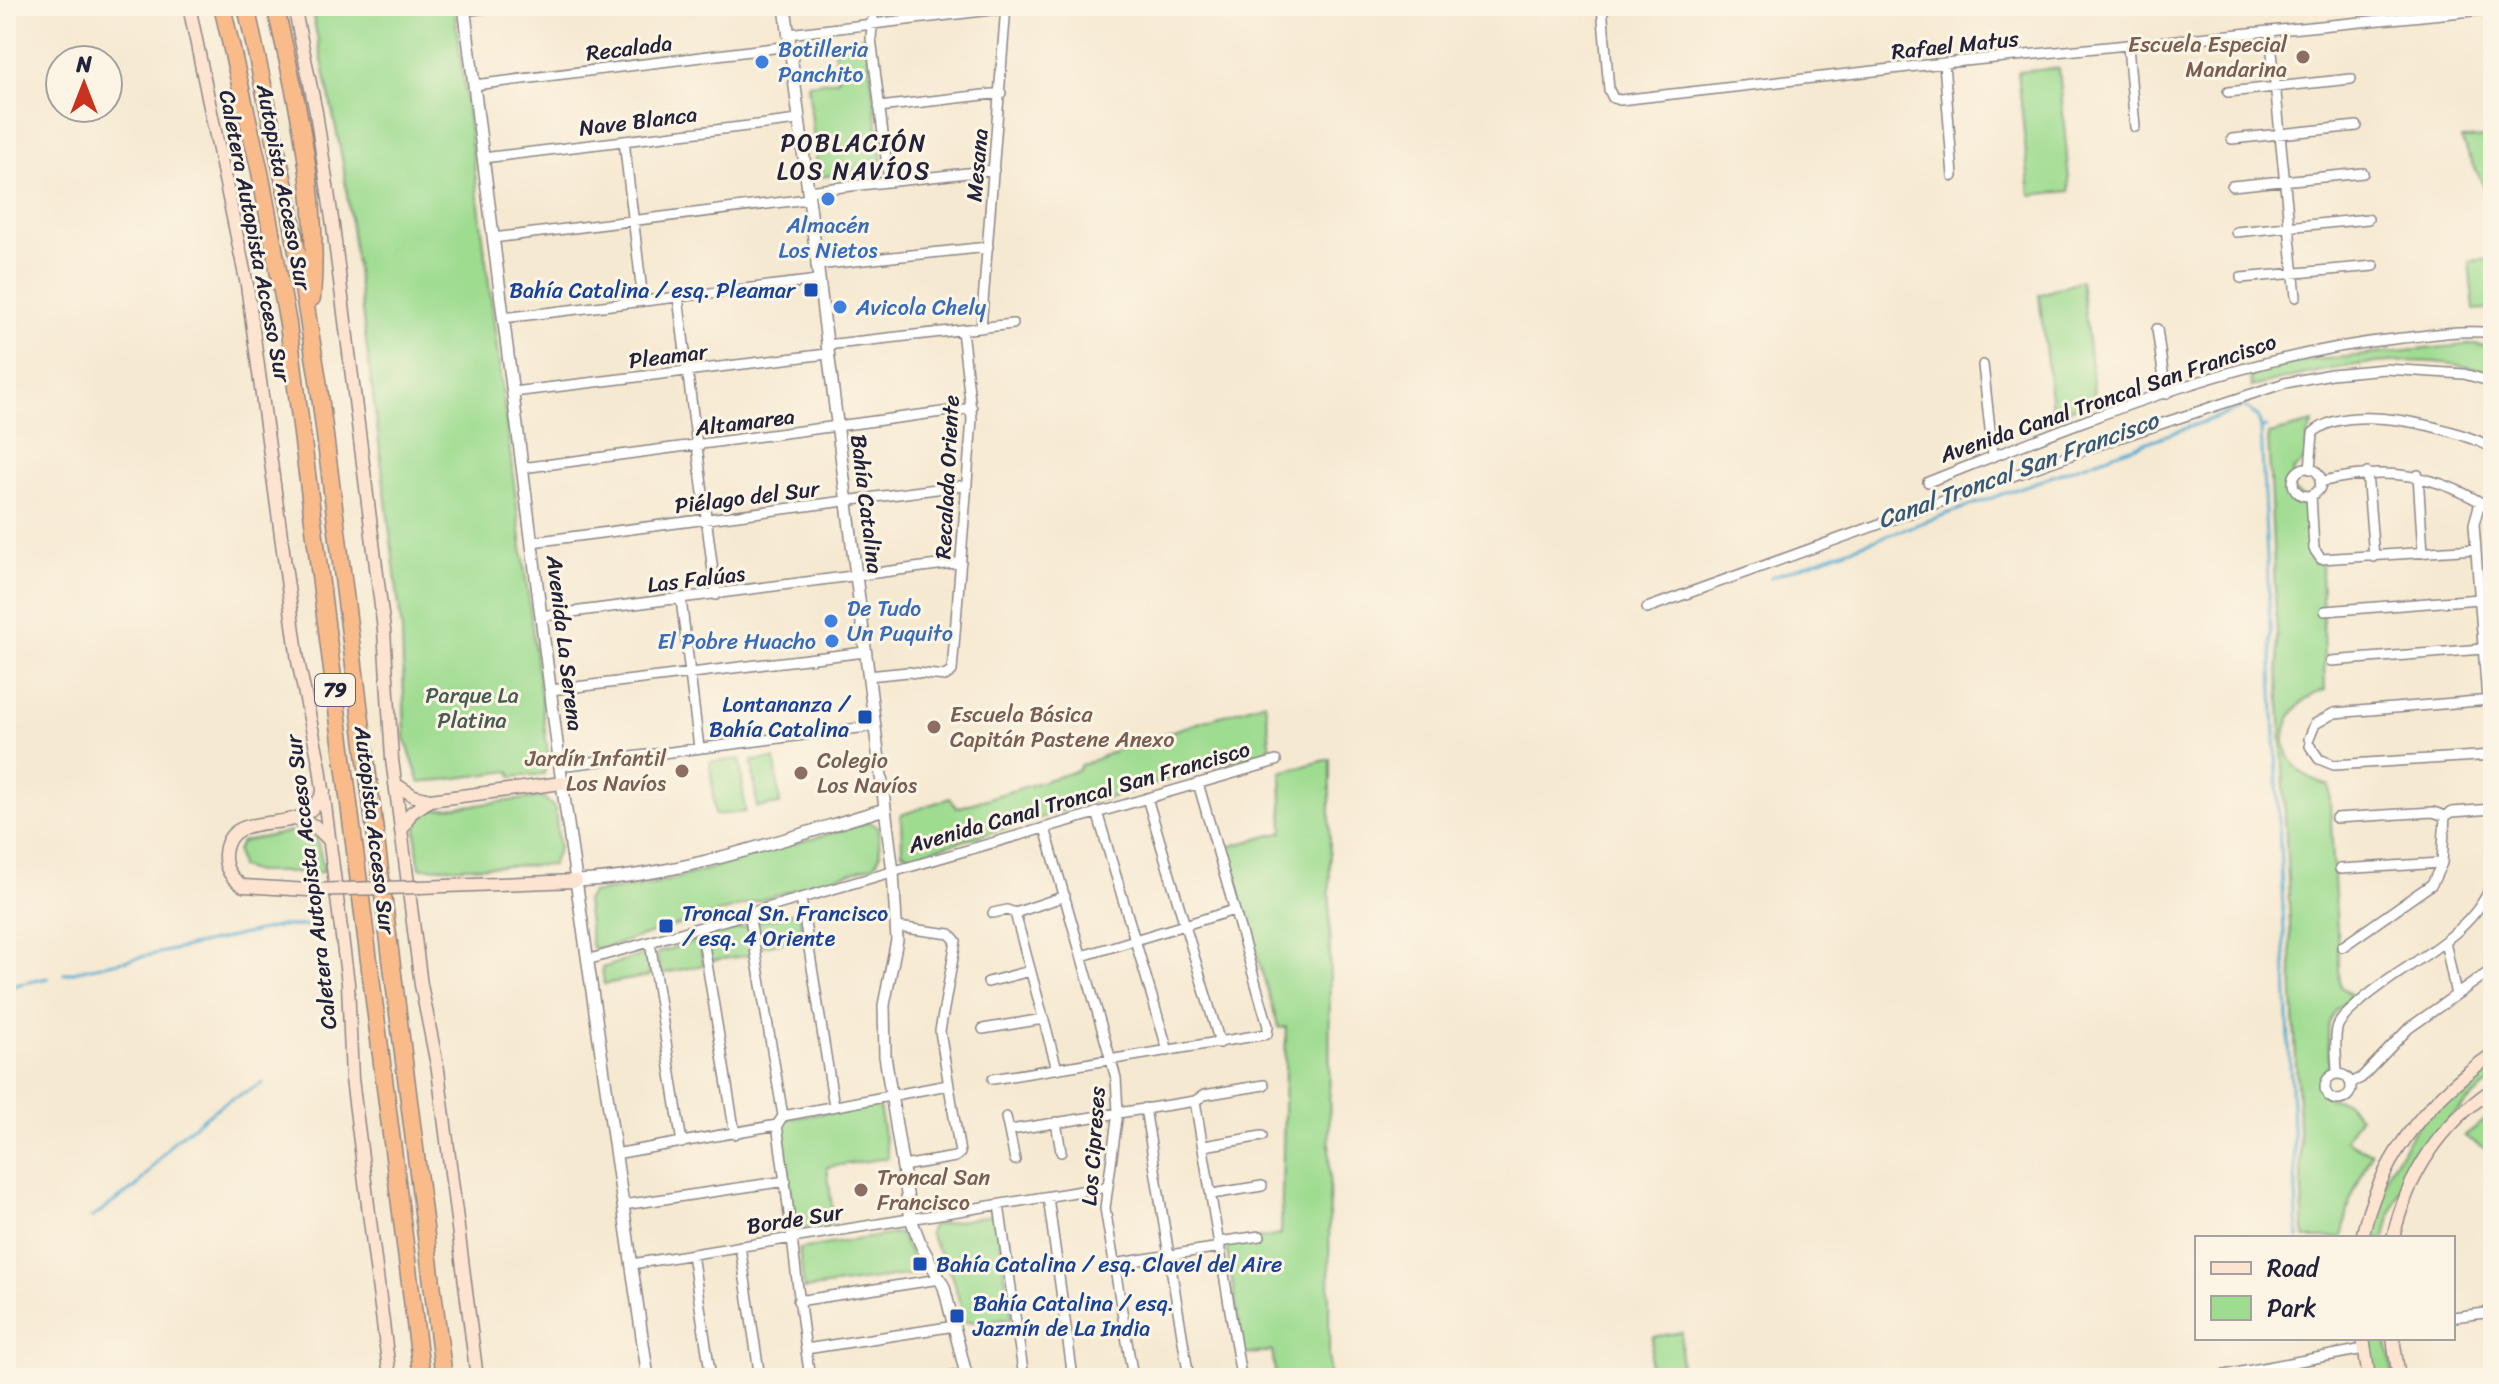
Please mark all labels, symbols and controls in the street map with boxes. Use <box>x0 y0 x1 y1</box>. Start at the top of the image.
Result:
street label: Rafael Matus <box>1890 19 2021 71</box>
street label: Recalada <box>584 23 674 73</box>
place label: Escuela Especial Mandarina <box>2128 25 2288 89</box>
place label: Botilleria Panchito <box>778 30 869 94</box>
north arrow <box>44 44 124 124</box>
text: N <box>75 45 92 84</box>
marker: Escuela Especial Mandarina <box>2294 48 2312 66</box>
marker: Botilleria Panchito <box>753 53 771 71</box>
street label: Autopista Acceso Sur <box>245 80 323 295</box>
street label: Caletera Autopista Acceso Sur <box>208 87 303 387</box>
street label: Nave Blanca <box>577 94 699 148</box>
district label: POBLACIÓN LOS NAVÍOS <box>777 122 931 192</box>
street label: Mesana <box>954 127 1000 203</box>
marker: Almacén Los Nietos <box>819 190 837 208</box>
place label: Almacén Los Nietos <box>778 206 878 270</box>
place label: Bahía Catalina / esq. Pleamar <box>509 271 797 310</box>
marker: Bahía Catalina / esq. Pleamar <box>802 281 820 299</box>
place label: Avicola Chely <box>855 288 987 327</box>
marker: Avicola Chely <box>831 298 849 316</box>
street label: Avenida Canal Troncal San Francisco <box>1937 328 2279 468</box>
street label: Pleamar <box>626 332 711 380</box>
street label: Recalada Oriente <box>923 394 971 560</box>
street label: Altamarea <box>692 397 797 448</box>
water label: Canal Troncal San Francisco <box>1874 406 2162 534</box>
street label: Bahía Catalina <box>839 432 895 576</box>
street label: Piélago del Sur <box>673 469 823 525</box>
street label: Avenida La Serena <box>535 552 595 733</box>
street label: Las Falúas <box>645 554 747 604</box>
place label: De Tudo Un Puquito <box>847 589 953 653</box>
marker: De Tudo Un Puquito <box>822 612 840 630</box>
place label: El Pobre Huacho <box>657 622 816 661</box>
marker: El Pobre Huacho <box>823 632 841 650</box>
road number: 79 <box>315 674 355 706</box>
park label: Parque La Platina <box>425 676 519 740</box>
place label: Lontananza / Bahía Catalina <box>709 685 852 749</box>
place label: Escuela Básica Capitán Pastene Anexo <box>950 695 1175 759</box>
marker: Lontananza / Bahía Catalina <box>856 708 874 726</box>
marker: Escuela Básica Capitán Pastene Anexo <box>925 718 943 736</box>
street label: Autopista Acceso Sur <box>343 723 407 938</box>
street label: Avenida Canal Troncal San Francisco <box>903 729 1254 865</box>
street label: Caletera Autopista Acceso Sur <box>273 730 348 1032</box>
place label: Jardín Infantil Los Navíos <box>524 739 667 803</box>
place label: Colegio Los Navíos <box>817 741 917 805</box>
marker: Jardín Infantil Los Navíos <box>673 762 691 780</box>
marker: Colegio Los Navíos <box>792 764 810 782</box>
place label: Troncal Sn. Francisco / esq. 4 Oriente <box>682 894 888 958</box>
marker: Troncal Sn. Francisco / esq. 4 Oriente <box>657 917 675 935</box>
street label: Los Cipreses <box>1069 1084 1117 1207</box>
place label: Troncal San Francisco <box>877 1158 990 1222</box>
marker: Troncal San Francisco <box>852 1181 870 1199</box>
street label: Borde Sur <box>744 1192 847 1246</box>
legend <box>2195 1236 2455 1340</box>
place label: Bahía Catalina / esq. Clavel del Aire <box>936 1245 1282 1284</box>
text: Road <box>2267 1247 2321 1289</box>
marker: Bahía Catalina / esq. Clavel del Aire <box>911 1255 929 1273</box>
place label: Bahía Catalina / esq. Jazmín de La India <box>972 1284 1174 1348</box>
text: Park <box>2267 1287 2316 1329</box>
marker: Bahía Catalina / esq. Jazmín de La India <box>948 1307 966 1325</box>

